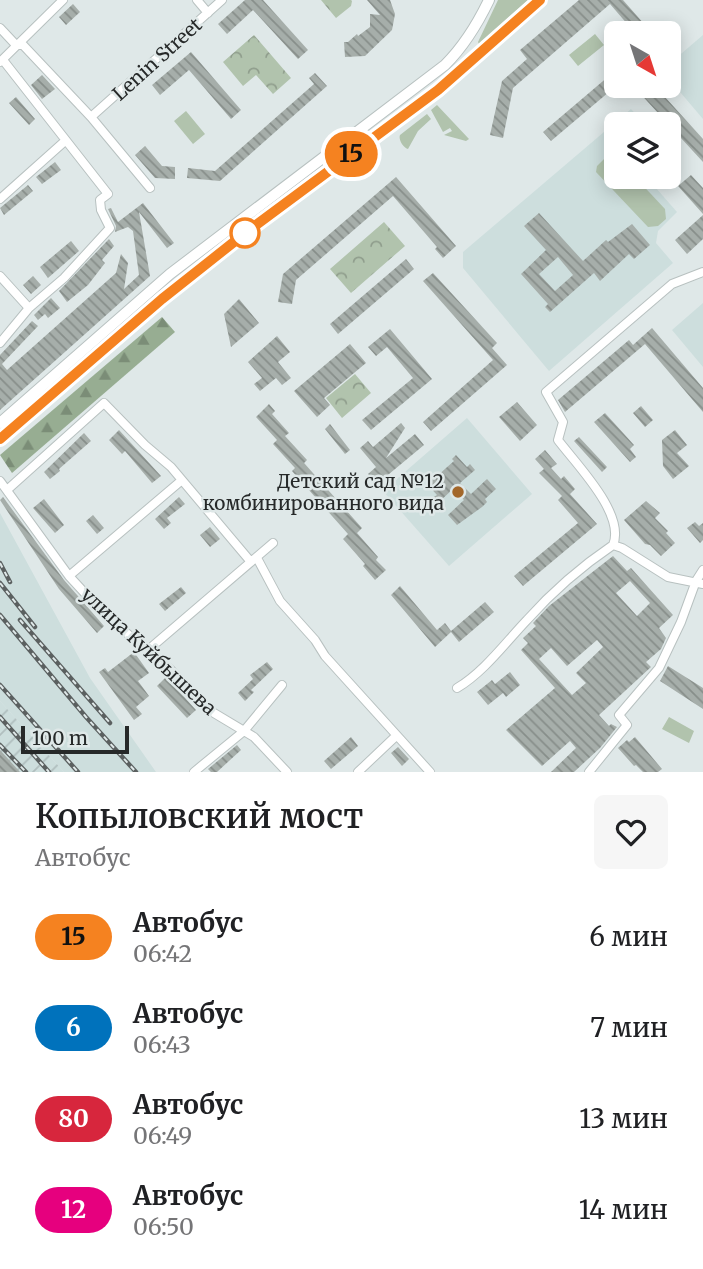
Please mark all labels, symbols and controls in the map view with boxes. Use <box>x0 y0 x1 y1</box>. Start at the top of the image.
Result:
street label: Lenin Street <box>107 12 207 105</box>
north arrow <box>604 21 681 98</box>
map controls <box>604 21 681 189</box>
button: layers <box>604 112 681 189</box>
line badge: 15 <box>320 131 382 177</box>
text: 15 <box>339 138 363 169</box>
unlabelled marker <box>230 218 260 248</box>
place label: Детский сад №12 комбинированного вида <box>203 469 444 515</box>
marker: Детский сад №12 комбинированного вида <box>450 484 466 500</box>
street label: улица Куйбышева <box>76 582 222 720</box>
scale bar <box>21 723 130 755</box>
text: 100 m <box>32 726 88 750</box>
button: heart <box>594 795 668 869</box>
text: Копыловский мост <box>35 796 363 837</box>
text: Автобус <box>35 843 131 872</box>
text: Автобус <box>133 906 243 939</box>
text: 6 мин <box>589 920 668 953</box>
text: 15 <box>61 921 86 952</box>
text: 06:42 <box>133 939 192 968</box>
text: Автобус <box>133 997 243 1030</box>
text: 7 мин <box>590 1011 668 1044</box>
text: 6 <box>66 1012 81 1043</box>
text: 06:43 <box>133 1030 191 1059</box>
text: Автобус <box>133 1088 243 1121</box>
text: 13 мин <box>579 1102 668 1135</box>
text: 80 <box>58 1103 89 1134</box>
text: 06:49 <box>133 1121 192 1150</box>
text: Автобус <box>133 1179 243 1212</box>
text: 14 мин <box>579 1193 668 1226</box>
text: 12 <box>61 1194 86 1225</box>
text: 06:50 <box>133 1212 194 1241</box>

